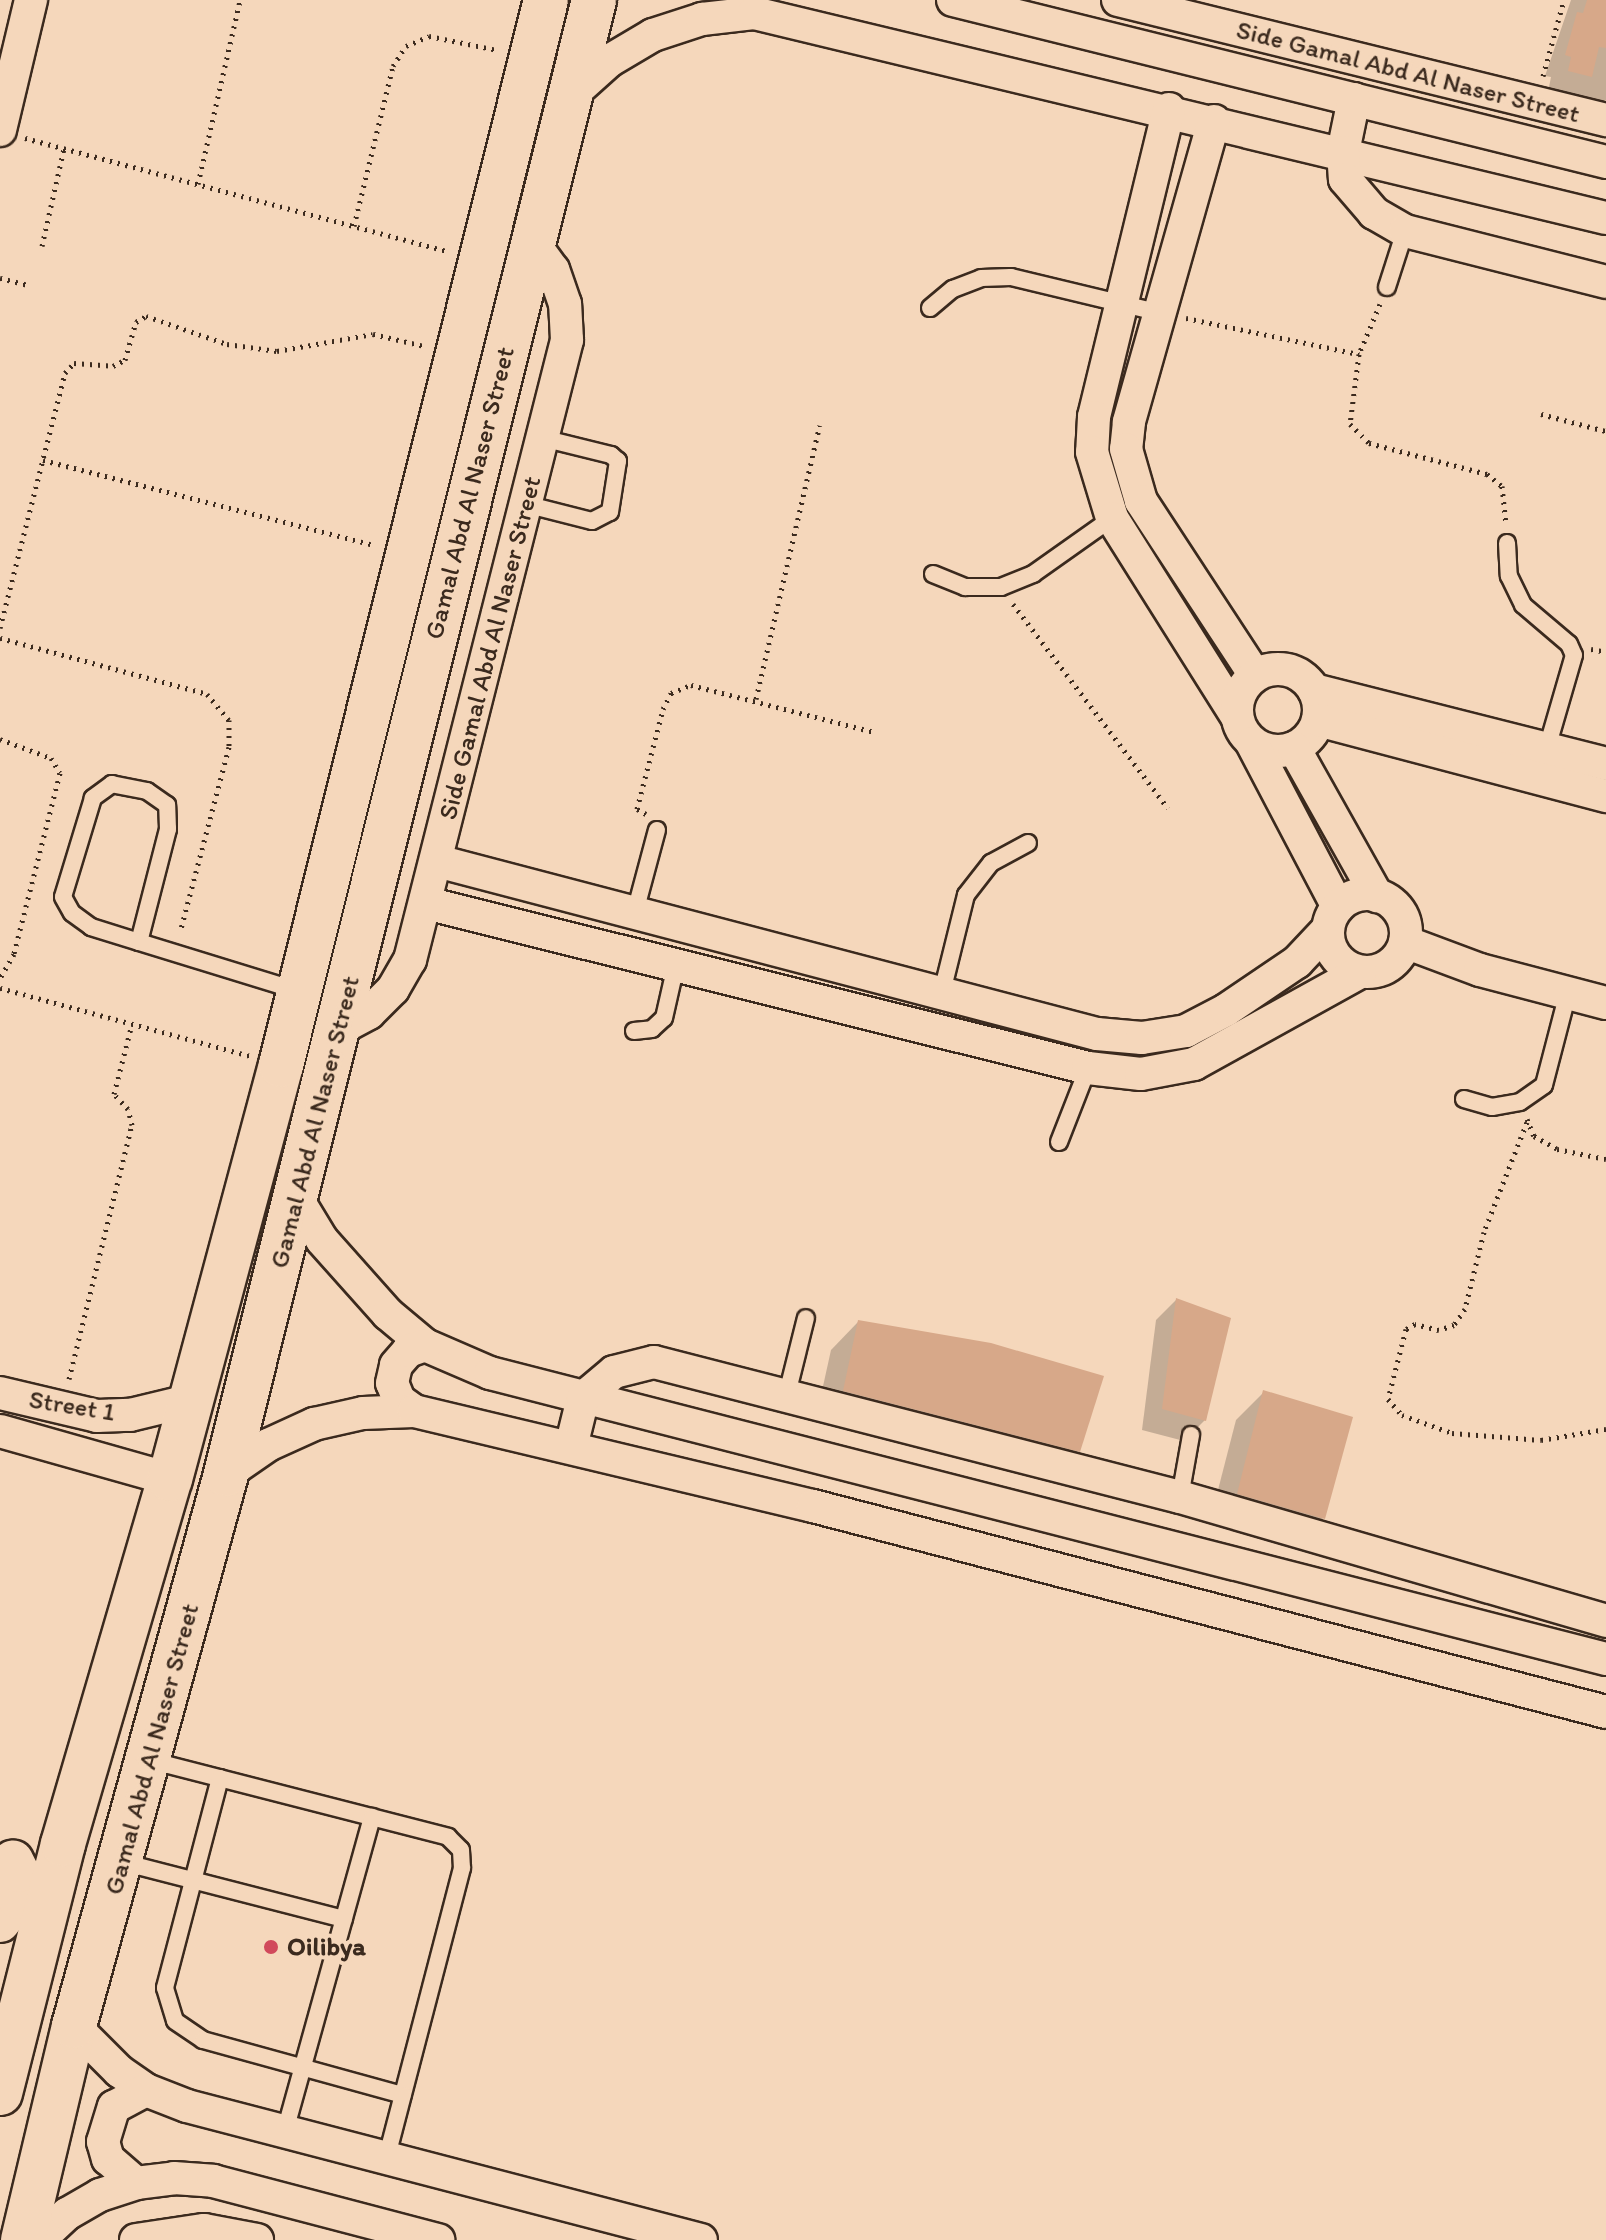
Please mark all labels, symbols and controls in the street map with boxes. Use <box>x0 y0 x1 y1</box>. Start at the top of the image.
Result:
street label: Side Gamal Abd Al Naser Street <box>1233 14 1583 130</box>
street label: Gamal Abd Al Naser Street <box>419 344 521 642</box>
street label: Side Gamal Abd Al Naser Street <box>432 473 548 823</box>
street label: Gamal Abd Al Naser Street <box>264 973 366 1271</box>
street label: Street 1 <box>27 1384 117 1428</box>
street label: Gamal Abd Al Naser Street <box>98 1601 206 1897</box>
place label: Oilibya <box>287 1931 366 1963</box>
marker: Oilibya <box>262 1938 280 1956</box>

